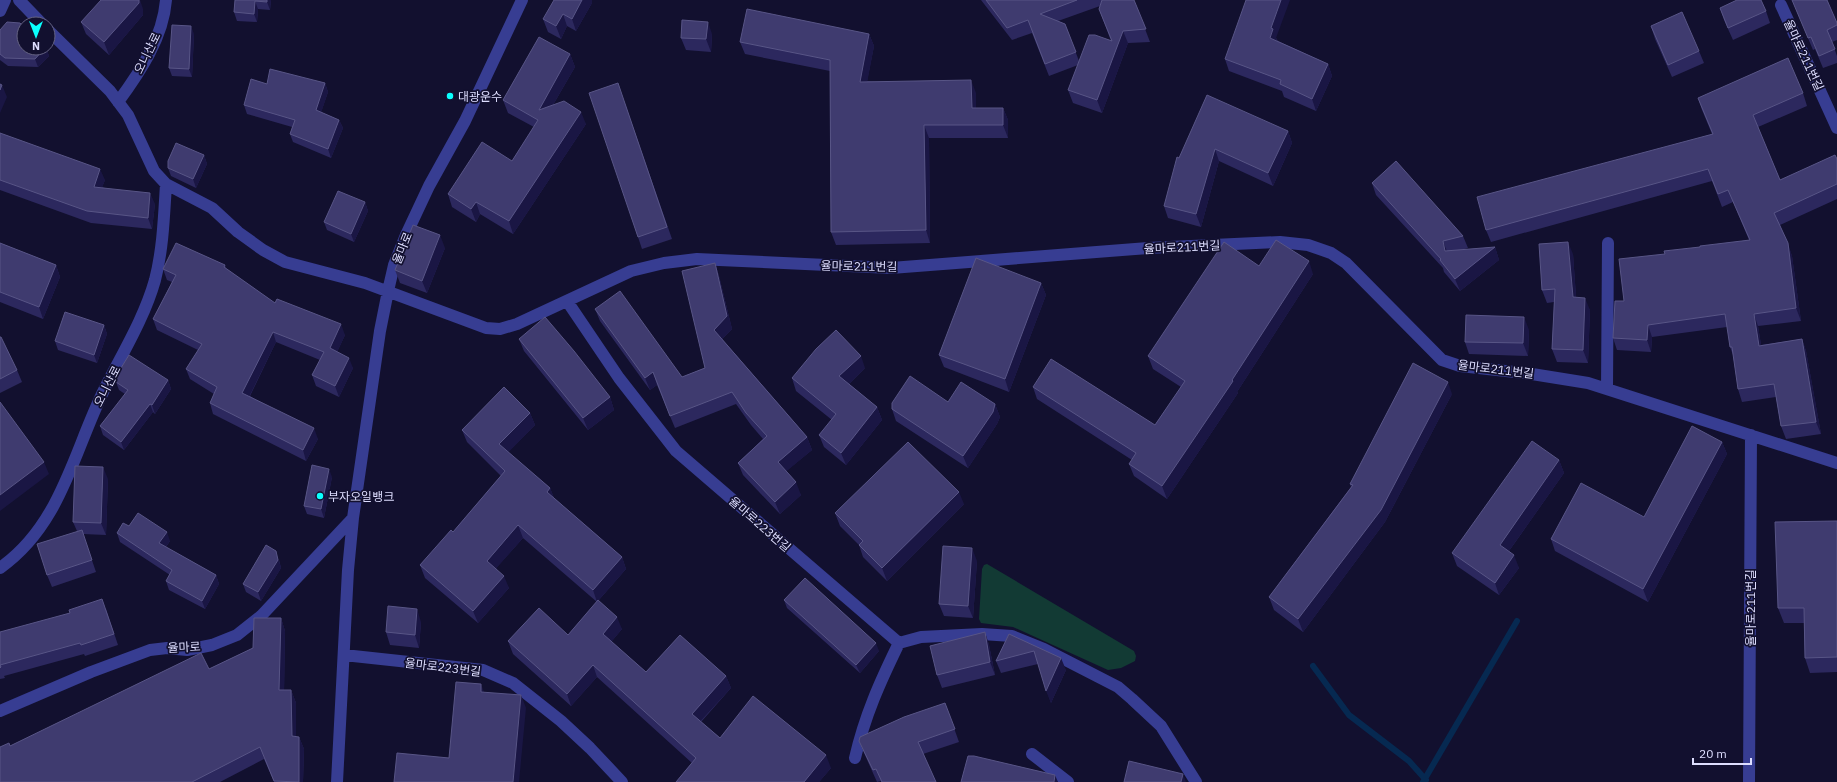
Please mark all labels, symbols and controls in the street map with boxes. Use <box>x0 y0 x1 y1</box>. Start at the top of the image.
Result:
north arrow <box>16 16 56 56</box>
street label: 율마로211번길 <box>1781 17 1827 93</box>
street label: 오니산로 <box>131 30 163 76</box>
text: N <box>32 39 40 53</box>
place label: 대광운수 <box>458 89 502 104</box>
marker: 대광운수 <box>445 91 455 101</box>
street label: 율마로 <box>389 230 415 266</box>
street label: 율마로211번길 <box>1143 238 1221 256</box>
street label: 율마로211번길 <box>820 258 898 274</box>
street label: 율마로211번길 <box>1457 357 1535 381</box>
street label: 오니산로 <box>90 363 124 409</box>
place label: 부자오일뱅크 <box>328 489 394 504</box>
marker: 부자오일뱅크 <box>315 491 325 501</box>
street label: 율마로223번길 <box>726 493 794 555</box>
street label: 율마로211번길 <box>1743 570 1758 646</box>
street label: 율마로 <box>167 639 201 655</box>
street label: 율마로223번길 <box>404 655 482 679</box>
scale bar <box>1693 740 1751 766</box>
text: 20 m <box>1699 746 1727 761</box>

